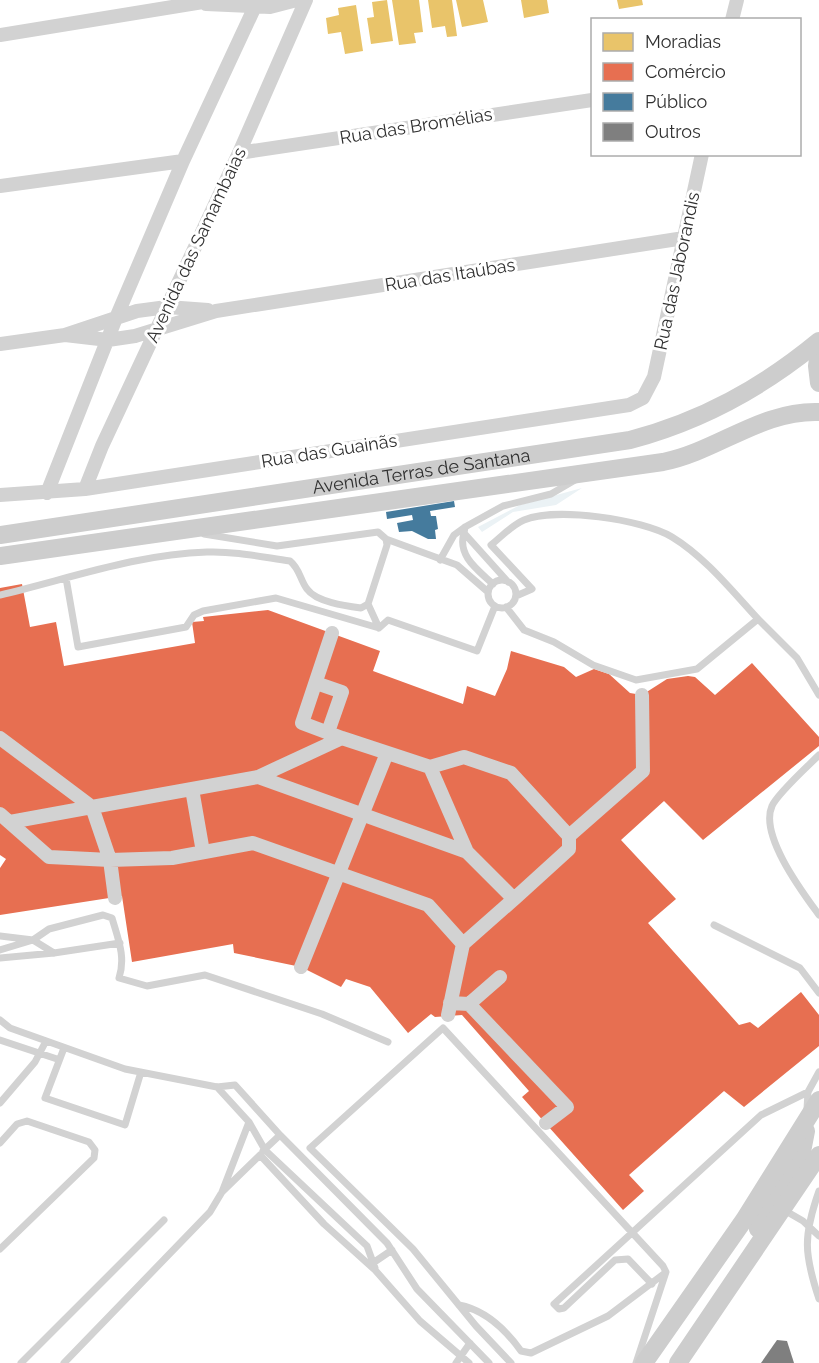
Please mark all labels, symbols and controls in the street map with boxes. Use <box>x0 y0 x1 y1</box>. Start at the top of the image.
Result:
legend <box>591 18 801 156</box>
text: Moradias <box>645 31 721 52</box>
text: Comércio <box>645 61 726 82</box>
text: Público <box>645 91 708 112</box>
street label: Rua das Bromélias <box>338 103 494 148</box>
text: Outros <box>645 121 701 142</box>
street label: Avenida das Samambaias <box>141 144 250 346</box>
street label: Rua das Jaborandis <box>649 190 704 352</box>
street label: Rua das Itaúbas <box>383 254 517 295</box>
street label: Rua das Guainãs <box>259 429 399 472</box>
street label: Avenida Terras de Santana <box>311 444 531 498</box>

